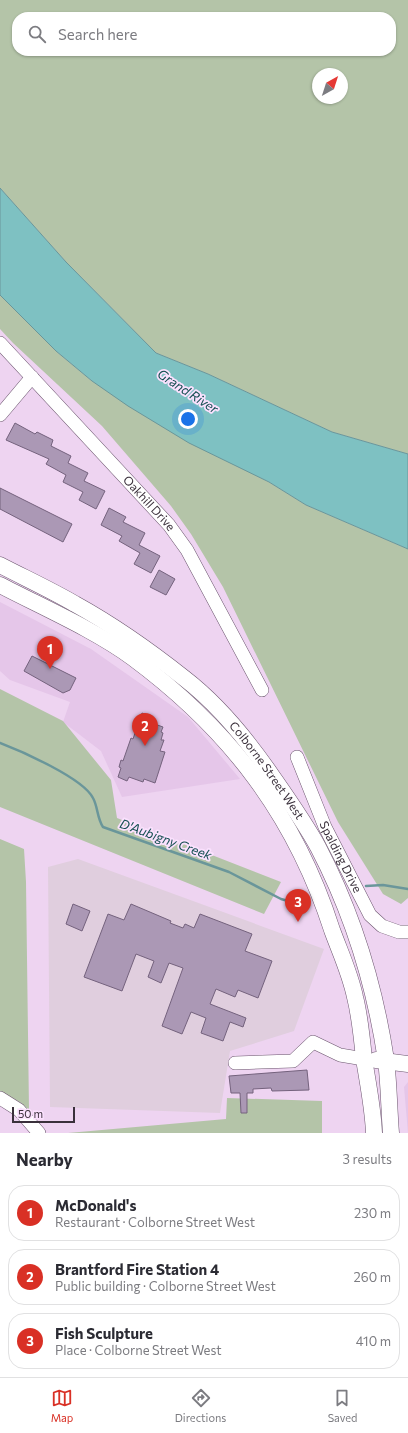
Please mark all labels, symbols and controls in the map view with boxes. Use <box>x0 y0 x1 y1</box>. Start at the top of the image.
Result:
search box <box>12 12 396 56</box>
icon: search <box>26 23 48 45</box>
text: Search here <box>58 25 137 43</box>
north arrow <box>312 68 348 104</box>
water label: Grand River <box>154 365 222 417</box>
your location <box>178 409 198 429</box>
street label: Oakhill Drive <box>121 472 179 533</box>
pin: 1 <box>37 636 63 669</box>
pin: 2 <box>132 713 158 746</box>
street label: Colborne Street West <box>227 718 308 822</box>
water label: D'Aubigny Creek <box>118 815 215 863</box>
street label: Spalding Drive <box>317 819 365 895</box>
pin: 3 <box>285 889 311 922</box>
scale bar <box>12 1105 75 1124</box>
text: 50 m <box>18 1107 43 1120</box>
text: Nearby <box>16 1149 73 1170</box>
text: 3 results <box>343 1151 392 1167</box>
text: McDonald's <box>55 1196 136 1214</box>
text: 1 <box>27 1205 33 1221</box>
text: 230 m <box>354 1205 391 1221</box>
text: Restaurant · Colborne Street West <box>55 1214 255 1230</box>
text: Brantford Fire Station 4 <box>55 1260 219 1278</box>
text: 2 <box>26 1269 34 1285</box>
text: 260 m <box>354 1269 391 1285</box>
text: Public building · Colborne Street West <box>55 1278 276 1294</box>
text: Fish Sculpture <box>55 1324 153 1342</box>
text: 3 <box>26 1333 34 1349</box>
text: 410 m <box>356 1333 391 1349</box>
text: Place · Colborne Street West <box>55 1342 222 1358</box>
tab: Map <box>51 1387 73 1424</box>
tab: Directions <box>175 1387 226 1424</box>
tab: Saved <box>328 1387 357 1424</box>

